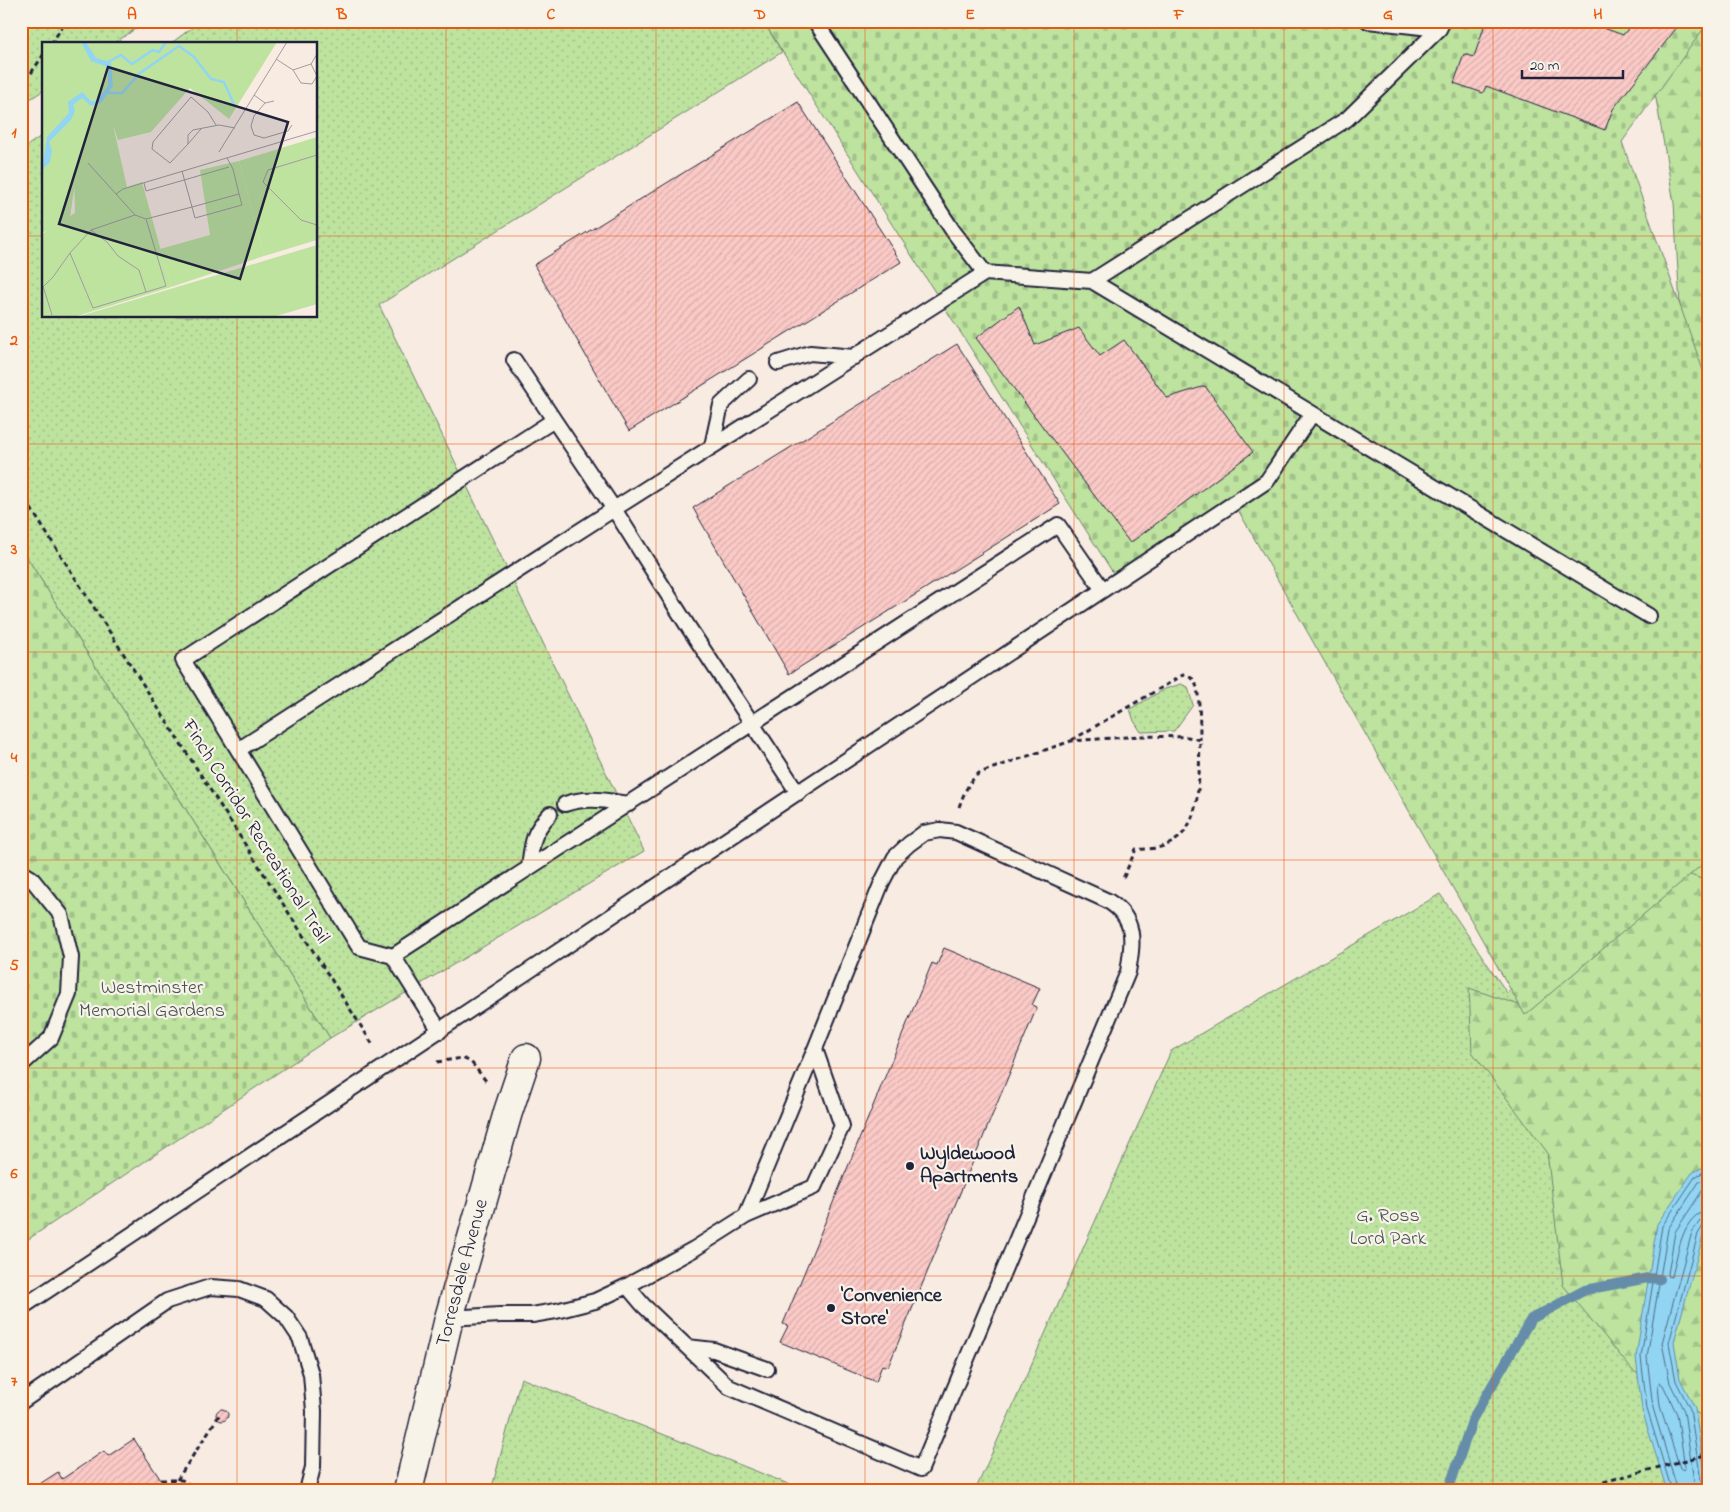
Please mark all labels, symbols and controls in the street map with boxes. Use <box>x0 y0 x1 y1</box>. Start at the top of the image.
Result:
text: A <box>127 3 137 27</box>
text: B <box>336 3 348 27</box>
text: C <box>547 3 556 27</box>
text: D <box>753 3 766 27</box>
text: E <box>965 3 975 27</box>
text: F <box>1173 3 1185 27</box>
text: G <box>1383 3 1393 27</box>
text: H <box>1593 3 1603 27</box>
inset map <box>42 42 318 318</box>
scale bar <box>1522 48 1624 80</box>
text: 20 m <box>1530 55 1560 77</box>
text: 1 <box>11 121 17 145</box>
text: 2 <box>9 329 18 353</box>
text: 3 <box>10 538 18 562</box>
street label: Finch Corridor Recreational Trail <box>173 713 336 950</box>
text: 4 <box>10 746 18 770</box>
text: 5 <box>9 954 19 978</box>
park label: Westminster Memorial Gardens <box>79 974 225 1026</box>
place label: Wyldewood Apartments <box>920 1140 1018 1192</box>
marker: Wyldewood Apartments <box>904 1160 916 1172</box>
text: 6 <box>9 1162 18 1186</box>
street label: Torresdale Avenue <box>429 1196 497 1350</box>
park label: G. Ross Lord Park <box>1350 1202 1426 1254</box>
place label: 'Convenience Store' <box>841 1282 943 1334</box>
marker: 'Convenience Store' <box>825 1302 837 1314</box>
text: 7 <box>11 1370 18 1394</box>

